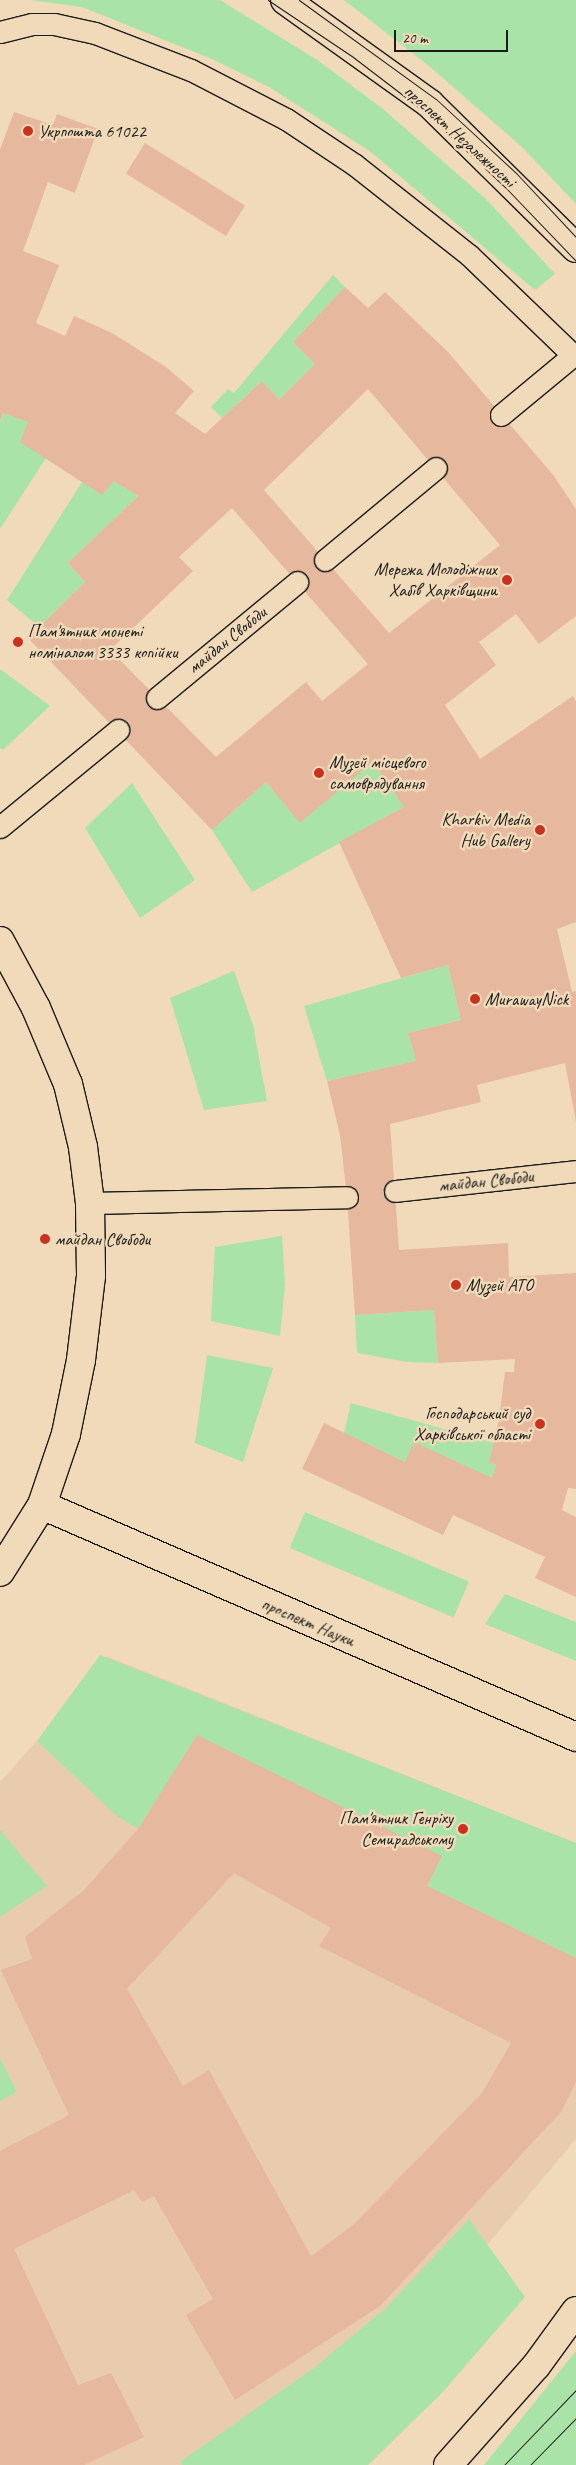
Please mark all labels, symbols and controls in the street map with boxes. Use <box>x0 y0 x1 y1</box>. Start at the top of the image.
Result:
scale bar <box>396 20 510 52</box>
text: 20 m <box>402 29 428 48</box>
street label: проспект Незалежності <box>400 81 520 191</box>
place label: Укрпошта 61022 <box>38 120 146 142</box>
marker: Укрпошта 61022 <box>22 125 34 137</box>
place label: Мережа Молодіжних Хабів Харківщини <box>374 559 497 602</box>
marker: Мережа Молодіжних Хабів Харківщини <box>501 574 513 586</box>
street label: майдан Свободи <box>184 602 270 678</box>
place label: Пам'ятник монеті номіналом 3333 копійки <box>28 621 178 664</box>
marker: Пам'ятник монеті номіналом 3333 копійки <box>12 636 24 648</box>
place label: Музей місцевого самоврядування <box>329 752 426 794</box>
marker: Музей місцевого самоврядування <box>313 767 325 779</box>
place label: Kharkiv Media Hub Gallery <box>441 809 530 852</box>
marker: Kharkiv Media Hub Gallery <box>534 824 546 836</box>
place label: MurawayNick <box>485 988 568 1010</box>
marker: MurawayNick <box>469 993 481 1005</box>
street label: майдан Свободи <box>438 1165 534 1197</box>
place label: майдан Свободи <box>55 1228 148 1250</box>
marker: майдан Свободи <box>39 1233 51 1245</box>
place label: Музей АТО <box>466 1274 533 1296</box>
marker: Музей АТО <box>450 1279 462 1291</box>
place label: Господарський суд Харківської області <box>414 1403 530 1446</box>
marker: Господарський суд Харківської області <box>534 1418 546 1430</box>
street label: проспект Науки <box>259 1593 357 1651</box>
place label: Пам'ятник Генріху Семирадському <box>340 1808 453 1850</box>
marker: Пам'ятник Генріху Семирадському <box>457 1823 469 1835</box>

